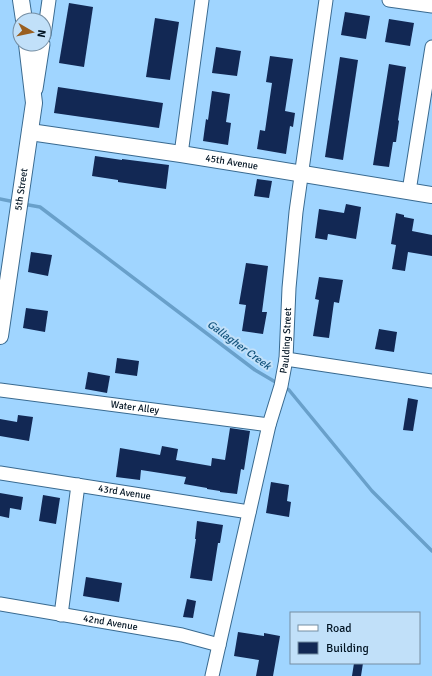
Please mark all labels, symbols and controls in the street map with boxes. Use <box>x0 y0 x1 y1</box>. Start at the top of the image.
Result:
north arrow <box>12 12 52 52</box>
text: N <box>34 29 48 38</box>
street label: 45th Avenue <box>204 152 259 173</box>
street label: 5th Street <box>12 167 30 212</box>
street label: Paulding Street <box>277 307 294 375</box>
water label: Gallagher Creek <box>205 318 274 373</box>
street label: Water Alley <box>110 398 160 417</box>
street label: 43rd Avenue <box>97 482 152 503</box>
street label: 42nd Avenue <box>82 612 139 633</box>
legend <box>290 612 420 664</box>
text: Road <box>326 621 352 636</box>
text: Building <box>326 641 369 656</box>

